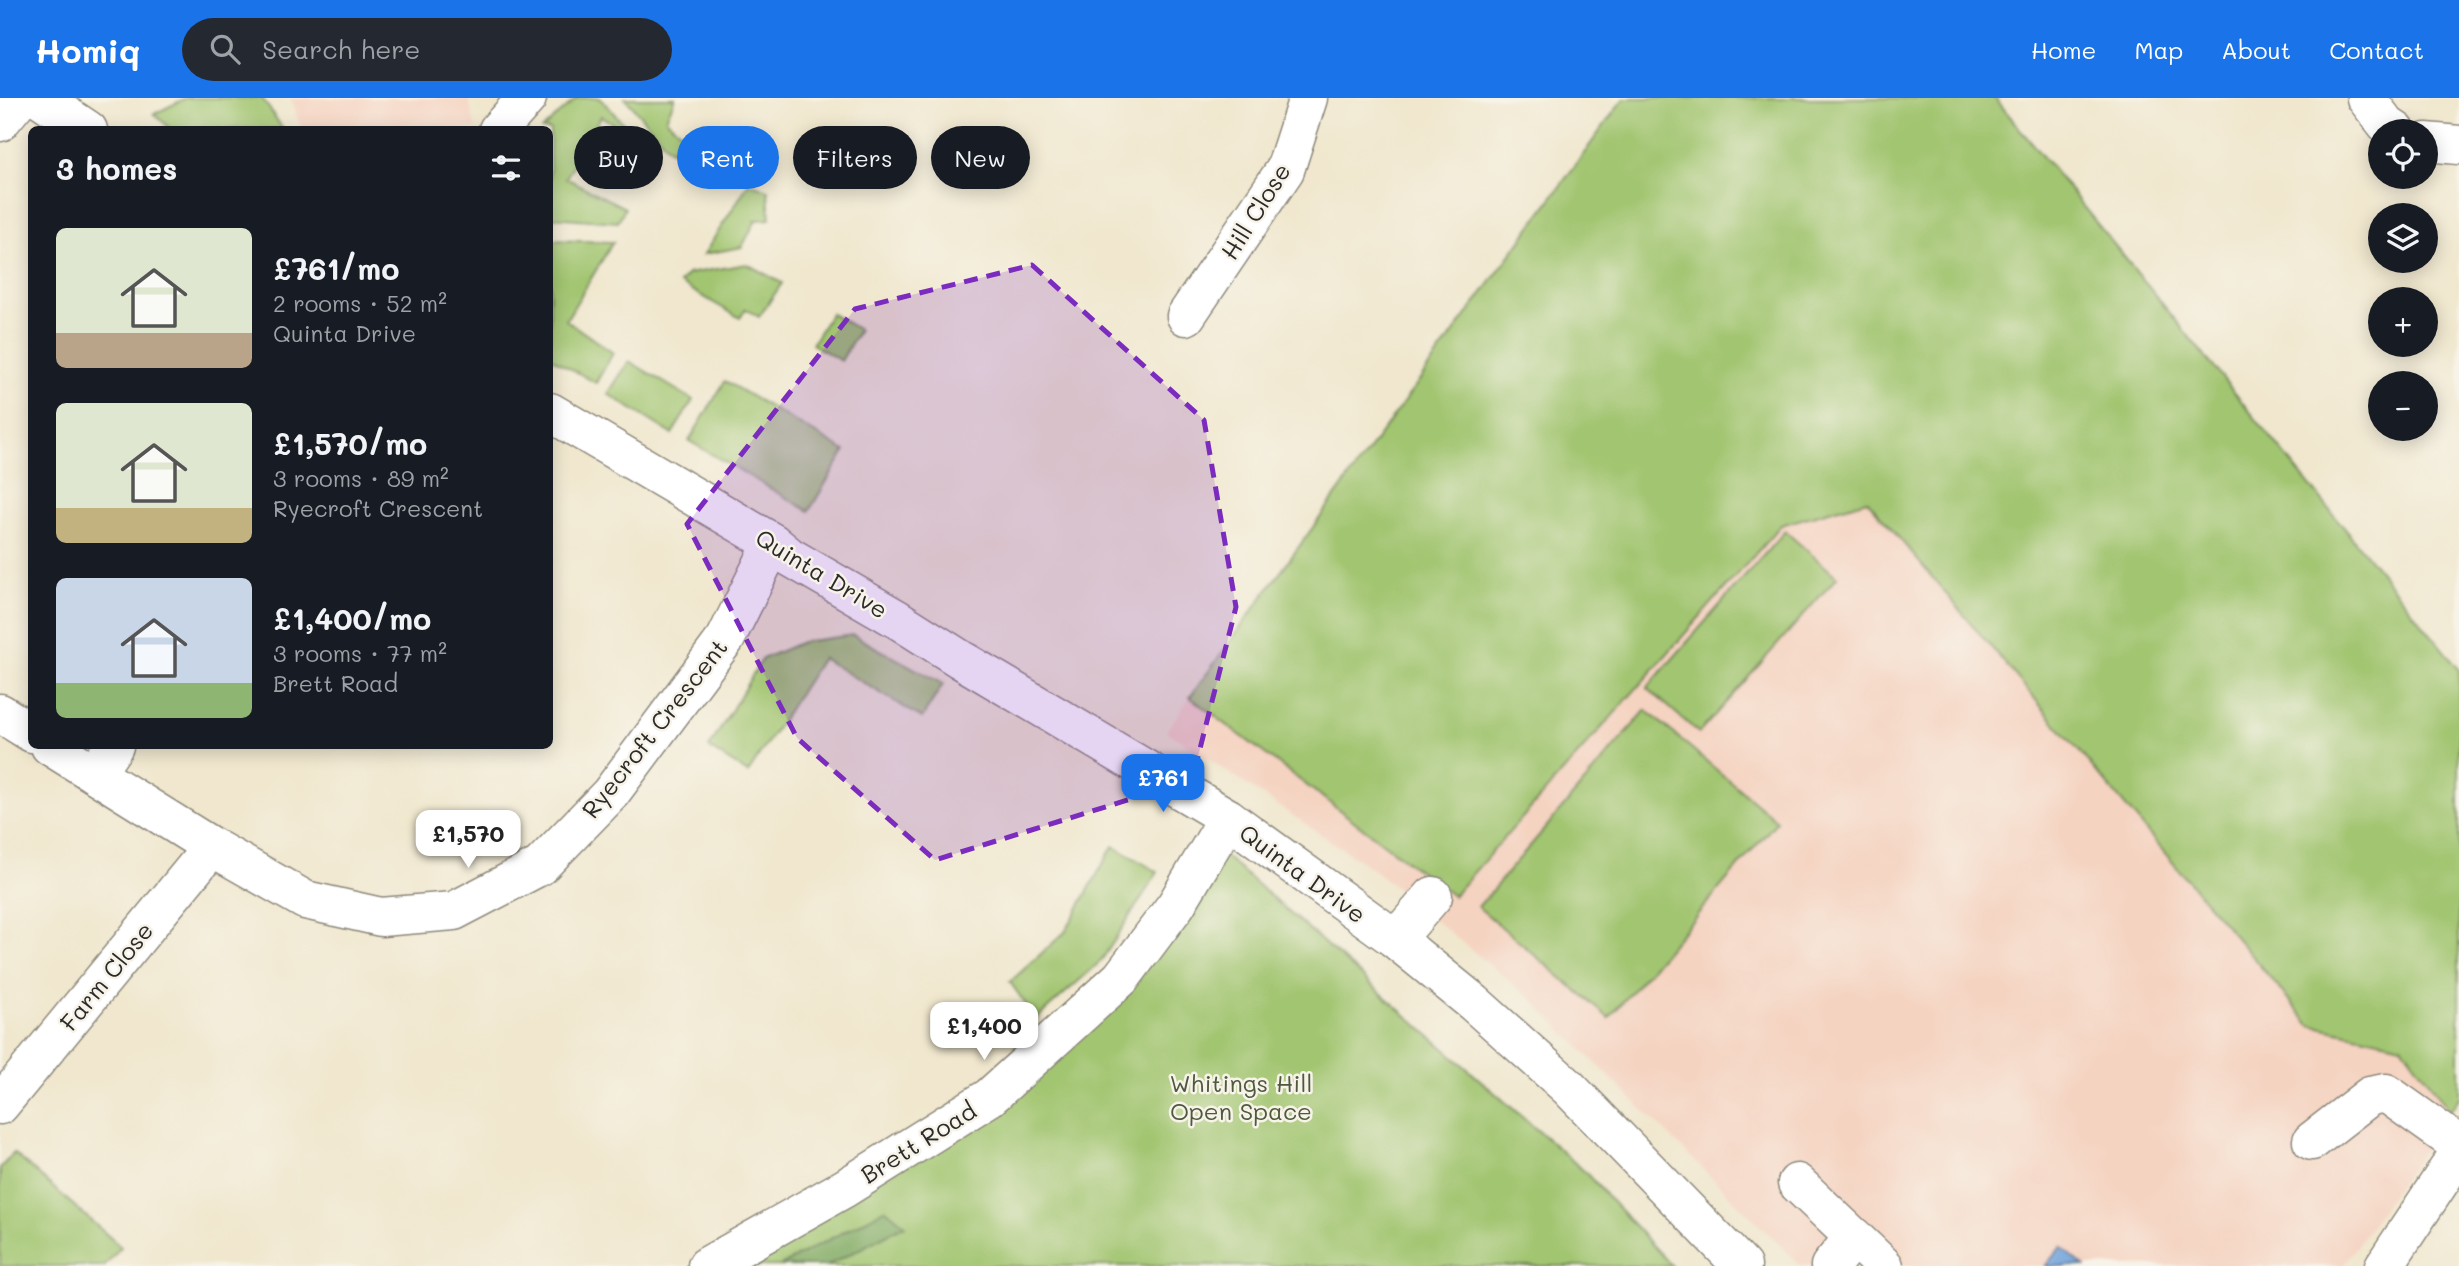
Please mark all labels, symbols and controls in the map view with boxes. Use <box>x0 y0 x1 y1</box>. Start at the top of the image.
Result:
search box <box>182 18 672 81</box>
text: Homiq <box>35 28 140 71</box>
icon: search <box>206 30 244 68</box>
text: Search here <box>262 32 420 66</box>
text: Home <box>2031 34 2096 65</box>
text: Map <box>2134 34 2183 65</box>
text: About <box>2221 34 2291 65</box>
text: Contact <box>2329 34 2424 65</box>
map controls <box>2368 119 2438 441</box>
button: locate <box>2368 119 2438 189</box>
chip: Buy <box>574 126 663 189</box>
chip: Rent <box>677 126 779 189</box>
chip: Filters <box>793 126 917 189</box>
chip: New <box>931 126 1030 189</box>
text: 3 homes <box>56 148 177 188</box>
icon: filters <box>487 149 525 187</box>
street label: Hill Close <box>1213 157 1297 265</box>
button: layers <box>2368 203 2438 273</box>
text: £761/mo <box>273 248 399 288</box>
icon: home <box>112 256 196 340</box>
button: + <box>2368 287 2438 357</box>
text: 2 rooms · 52 m² <box>273 288 447 318</box>
text: Quinta Drive <box>273 318 416 348</box>
button: − <box>2368 371 2438 441</box>
text: £1,570/mo <box>273 423 427 463</box>
icon: home <box>112 431 196 515</box>
text: 3 rooms · 89 m² <box>273 463 449 493</box>
text: Ryecroft Crescent <box>273 493 483 523</box>
street label: Quinta Drive <box>750 521 894 625</box>
text: £1,400/mo <box>273 598 431 638</box>
icon: home <box>112 606 196 690</box>
street label: Ryecroft Crescent <box>574 632 734 824</box>
text: 3 rooms · 77 m² <box>273 638 447 668</box>
text: Brett Road <box>273 668 398 698</box>
pin: £761 <box>1122 754 1204 814</box>
text: £761 <box>1137 762 1189 792</box>
pin: £1,570 <box>411 810 525 870</box>
street label: Quinta Drive <box>1234 817 1372 929</box>
text: £1,570 <box>432 818 504 848</box>
street label: Farm Close <box>53 915 159 1037</box>
pin: £1,400 <box>927 1002 1041 1062</box>
text: £1,400 <box>946 1010 1022 1040</box>
park label: Whitings Hill Open Space <box>1170 1067 1312 1126</box>
street label: Brett Road <box>854 1094 982 1190</box>

